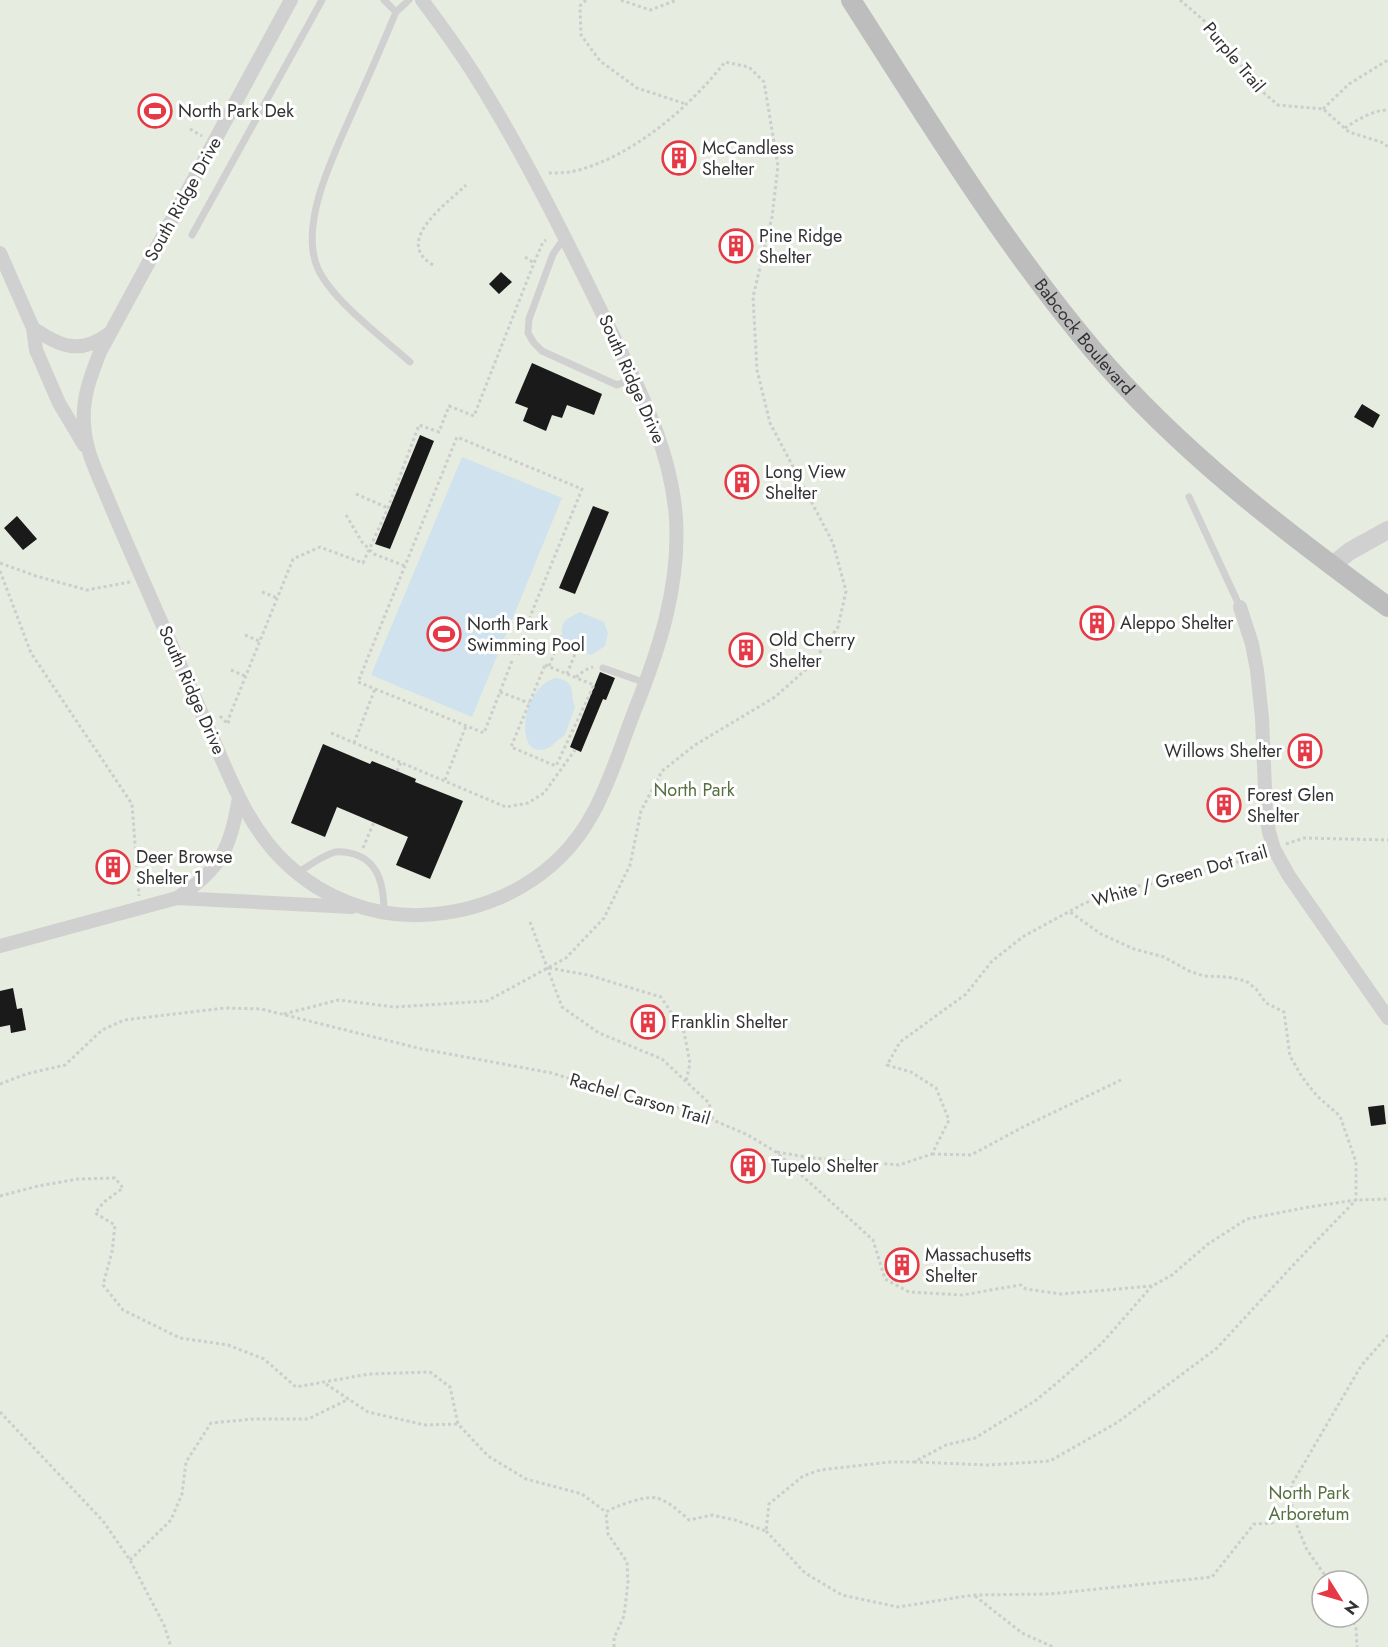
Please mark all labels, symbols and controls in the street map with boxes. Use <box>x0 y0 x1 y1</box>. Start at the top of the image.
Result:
street label: Purple Trail <box>1197 16 1271 98</box>
sports icon: North Park Dek <box>137 93 173 129</box>
place label: North Park Dek <box>178 98 294 124</box>
street label: South Ridge Drive <box>138 132 228 266</box>
place label: McCandless Shelter <box>702 135 794 182</box>
building icon: McCandless Shelter <box>661 140 697 176</box>
place label: Pine Ridge Shelter <box>759 223 842 270</box>
building icon: Pine Ridge Shelter <box>718 228 754 264</box>
street label: Babcock Boulevard <box>1028 273 1140 401</box>
street label: South Ridge Drive <box>592 311 672 447</box>
place label: Long View Shelter <box>765 459 847 506</box>
building icon: Long View Shelter <box>724 464 760 500</box>
building icon: Aleppo Shelter <box>1079 605 1115 641</box>
place label: Aleppo Shelter <box>1120 610 1234 636</box>
place label: North Park Swimming Pool <box>467 611 585 658</box>
sports icon: North Park Swimming Pool <box>426 616 462 652</box>
street label: South Ridge Drive <box>152 622 232 758</box>
place label: Old Cherry Shelter <box>769 627 855 674</box>
building icon: Old Cherry Shelter <box>728 632 764 668</box>
building icon: Willows Shelter <box>1287 733 1323 769</box>
place label: Willows Shelter <box>1164 738 1283 764</box>
park label: North Park <box>653 777 735 803</box>
place label: Forest Glen Shelter <box>1247 782 1334 829</box>
building icon: Forest Glen Shelter <box>1206 787 1242 823</box>
street label: White / Green Dot Trail <box>1089 839 1271 913</box>
place label: Deer Browse Shelter 1 <box>136 844 233 891</box>
building icon: Deer Browse Shelter 1 <box>95 849 131 885</box>
building icon: Franklin Shelter <box>630 1004 666 1040</box>
place label: Franklin Shelter <box>671 1009 789 1035</box>
street label: Rachel Carson Trail <box>567 1066 713 1132</box>
building icon: Tupelo Shelter <box>730 1148 766 1184</box>
place label: Tupelo Shelter <box>771 1153 880 1179</box>
place label: Massachusetts Shelter <box>925 1242 1031 1289</box>
building icon: Massachusetts Shelter <box>884 1247 920 1283</box>
park label: North Park Arboretum <box>1268 1480 1350 1527</box>
north arrow <box>1310 1569 1370 1629</box>
text: N <box>1339 1596 1365 1620</box>

